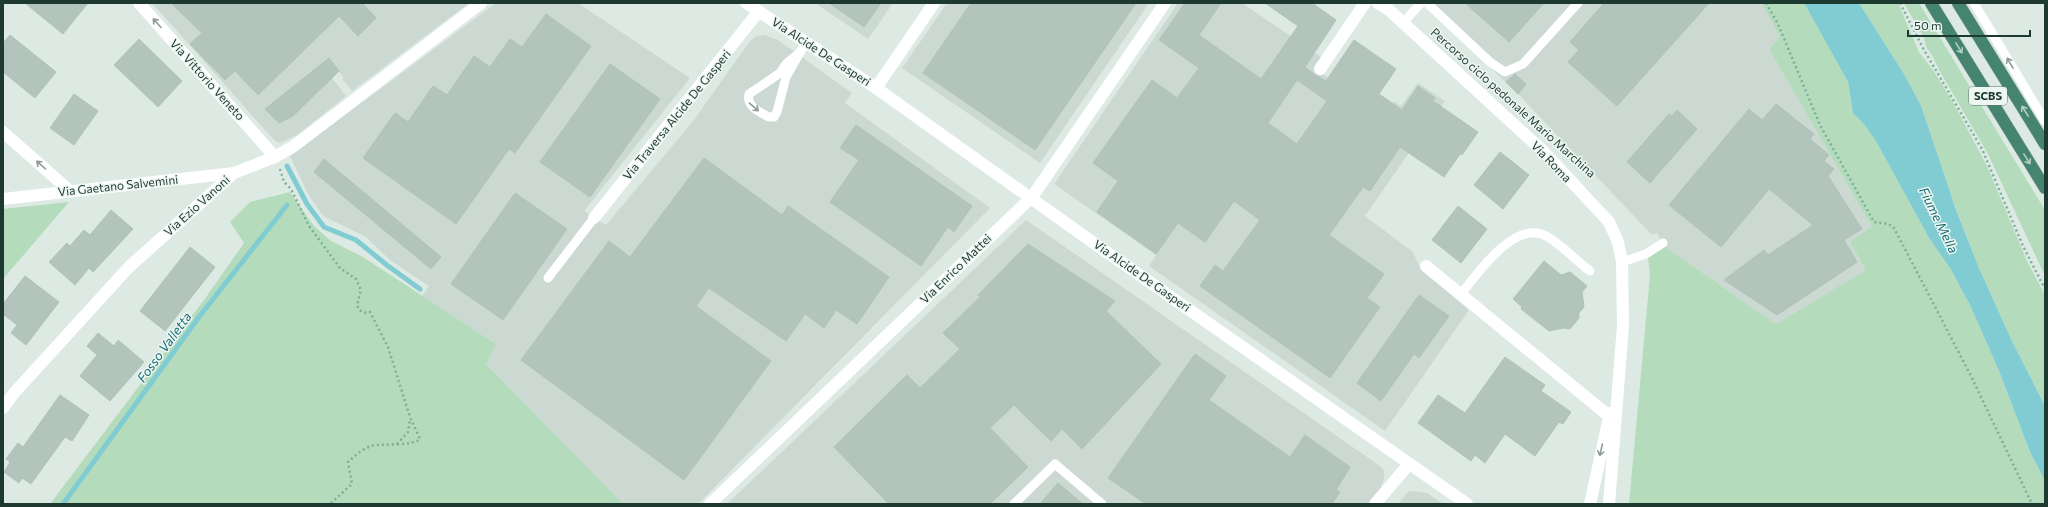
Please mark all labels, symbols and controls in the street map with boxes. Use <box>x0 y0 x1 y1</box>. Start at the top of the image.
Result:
scale bar <box>1908 12 2030 38</box>
street label: Via Alcide De Gasperi <box>769 14 874 88</box>
one-way arrow <box>152 18 161 29</box>
text: 50 m <box>1914 18 1942 32</box>
street label: Percorso ciclo pedonale Mario Marchina <box>1428 24 1599 180</box>
street label: Via Vittorio Veneto <box>168 36 248 123</box>
one-way arrow <box>1955 42 1963 53</box>
street label: Via Traversa Alcide De Gasperi <box>619 46 733 182</box>
one-way arrow <box>2006 57 2014 69</box>
road number: SCBS <box>1969 87 2007 105</box>
one-way arrow <box>749 102 759 111</box>
one-way arrow <box>2020 105 2028 117</box>
street label: Via Roma <box>1529 138 1575 185</box>
one-way arrow <box>2023 153 2031 164</box>
one-way arrow <box>36 161 46 170</box>
street label: Via Gaetano Salvemini <box>57 172 179 198</box>
street label: Via Ezio Vanoni <box>161 172 232 238</box>
water label: Fiume Mella <box>1916 184 1962 256</box>
street label: Via Enrico Mattei <box>917 231 994 306</box>
street label: Via Alcide De Gasperi <box>1091 236 1194 314</box>
water label: Fosso Valletta <box>133 309 195 385</box>
one-way arrow <box>1596 443 1604 456</box>

